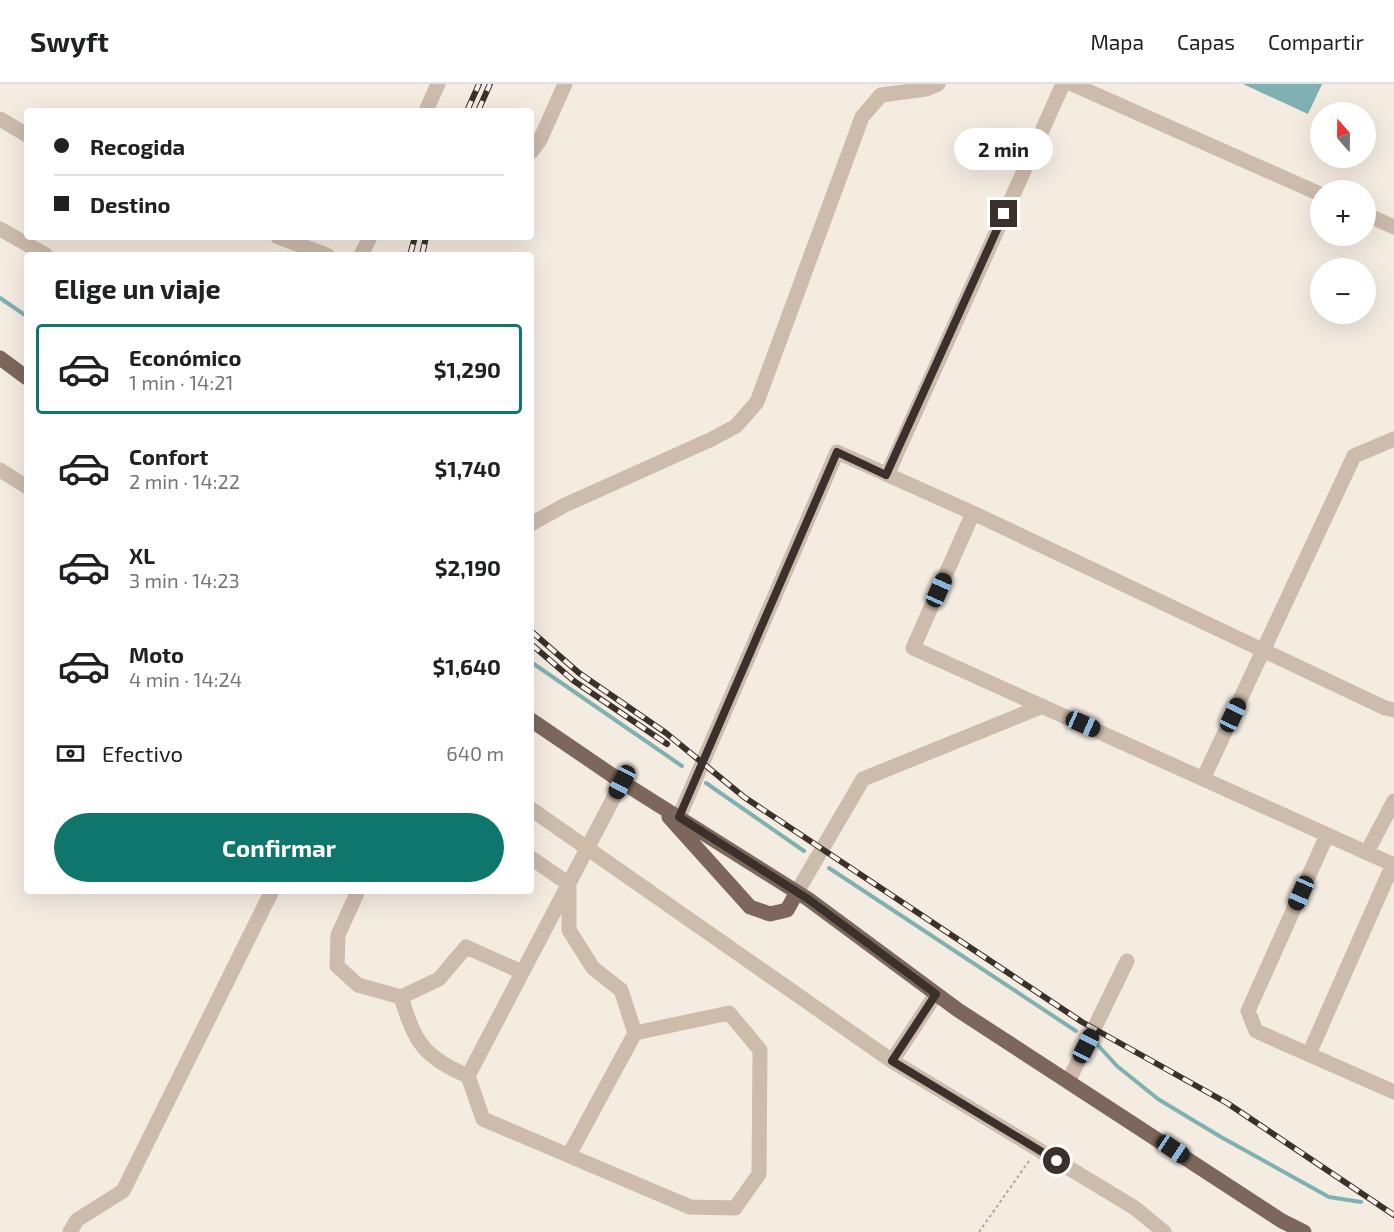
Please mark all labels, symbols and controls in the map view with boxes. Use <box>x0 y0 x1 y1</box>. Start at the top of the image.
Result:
text: Swyft <box>30 24 109 58</box>
text: Mapa <box>1090 29 1144 54</box>
text: Capas <box>1177 29 1235 54</box>
text: Compartir <box>1268 29 1364 54</box>
north arrow <box>1310 102 1376 168</box>
map controls <box>1310 102 1376 324</box>
callout: 2 min <box>954 127 1054 169</box>
text: Recogida <box>90 133 185 159</box>
text: 2 min <box>978 137 1029 161</box>
button: + <box>1310 180 1376 246</box>
text: Destino <box>90 191 170 217</box>
route end <box>990 200 1017 227</box>
button: − <box>1310 258 1376 324</box>
text: Elige un viaje <box>54 272 221 304</box>
icon: car <box>57 342 111 396</box>
text: Económico <box>129 344 241 370</box>
text: $1,290 <box>434 356 501 382</box>
text: 1 min · 14:21 <box>129 370 233 394</box>
icon: car <box>57 441 111 495</box>
text: Confort <box>129 443 208 469</box>
text: $1,740 <box>435 455 501 481</box>
text: 2 min · 14:22 <box>129 469 240 493</box>
icon: car <box>57 540 111 594</box>
text: XL <box>129 542 155 568</box>
text: $2,190 <box>435 554 501 580</box>
text: 3 min · 14:23 <box>129 568 240 592</box>
car <box>923 570 955 610</box>
icon: car <box>57 639 111 693</box>
text: Moto <box>129 641 184 667</box>
text: $1,640 <box>433 653 501 679</box>
text: 4 min · 14:24 <box>129 667 242 691</box>
car <box>1217 695 1249 735</box>
car <box>1063 708 1103 740</box>
icon: cash <box>54 737 87 770</box>
text: Efectivo <box>102 740 183 766</box>
text: 640 m <box>446 741 504 765</box>
car <box>606 762 638 802</box>
button: Confirmar <box>54 813 504 882</box>
car <box>1285 873 1317 913</box>
car <box>1070 1026 1102 1066</box>
car <box>1153 1131 1193 1167</box>
route start <box>1043 1147 1070 1174</box>

